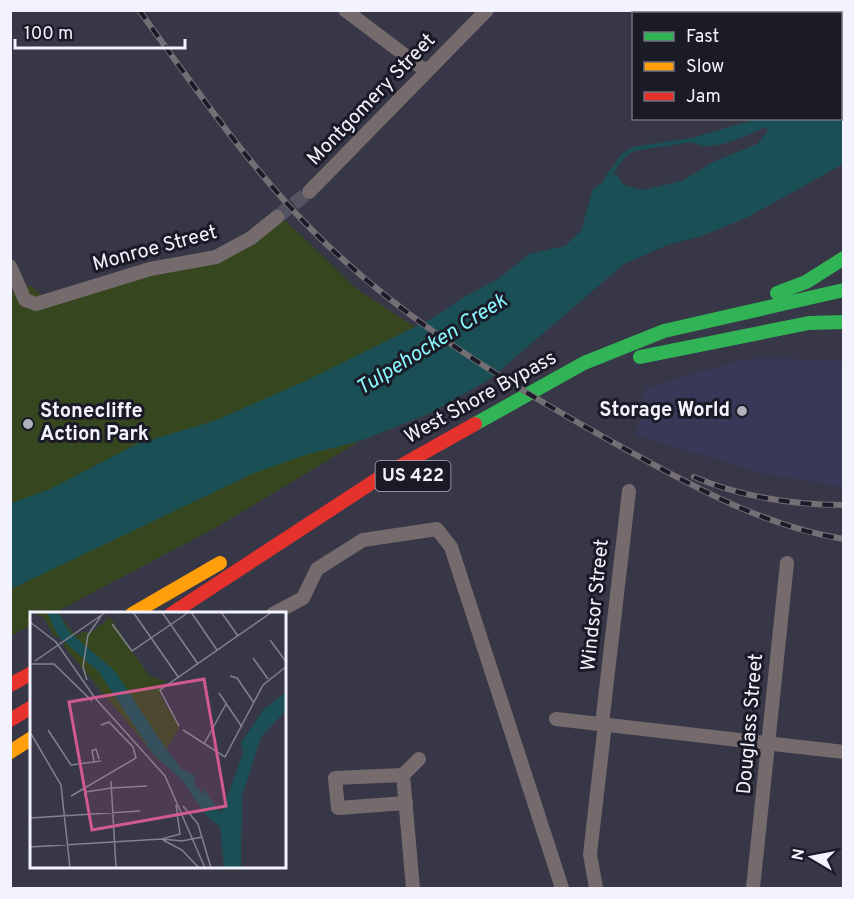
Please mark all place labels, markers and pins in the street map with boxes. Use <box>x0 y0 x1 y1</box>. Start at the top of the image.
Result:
place label: Storage World <box>599 398 730 424</box>
place label: Stonecliffe Action Park <box>40 399 149 448</box>
marker: Storage World <box>735 404 749 418</box>
marker: Stonecliffe Action Park <box>21 417 35 431</box>

